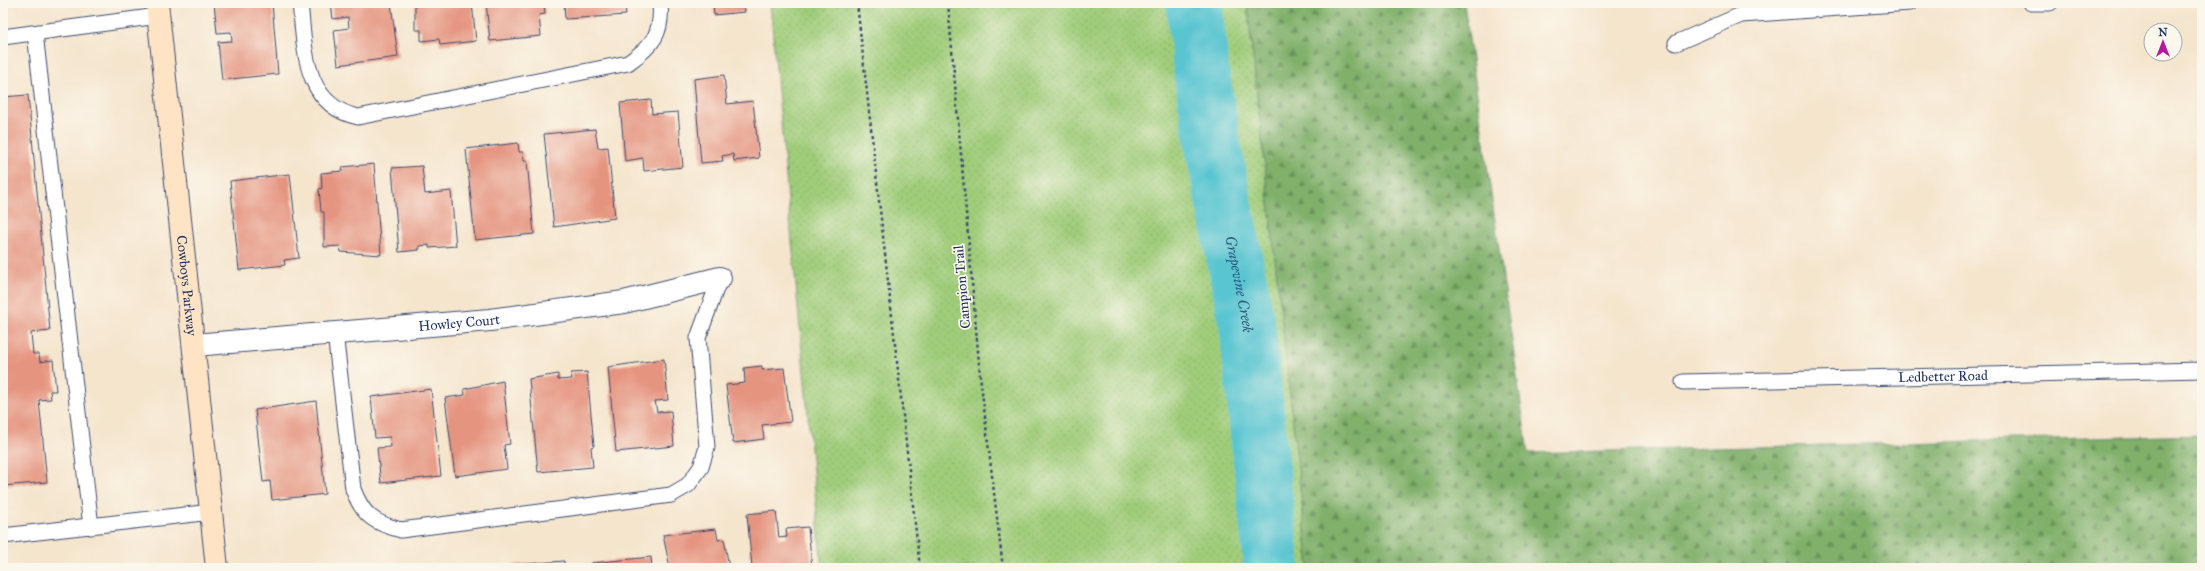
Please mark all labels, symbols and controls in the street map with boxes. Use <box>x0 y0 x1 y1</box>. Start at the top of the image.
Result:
north arrow <box>2143 22 2183 62</box>
text: N <box>2158 26 2168 39</box>
street label: Cowboys Parkway <box>173 234 201 337</box>
water label: Grapevine Creek <box>1221 234 1257 334</box>
street label: Campion Trail <box>950 244 974 329</box>
street label: Howley Court <box>418 310 501 335</box>
street label: Ledbetter Road <box>1898 366 1988 386</box>

